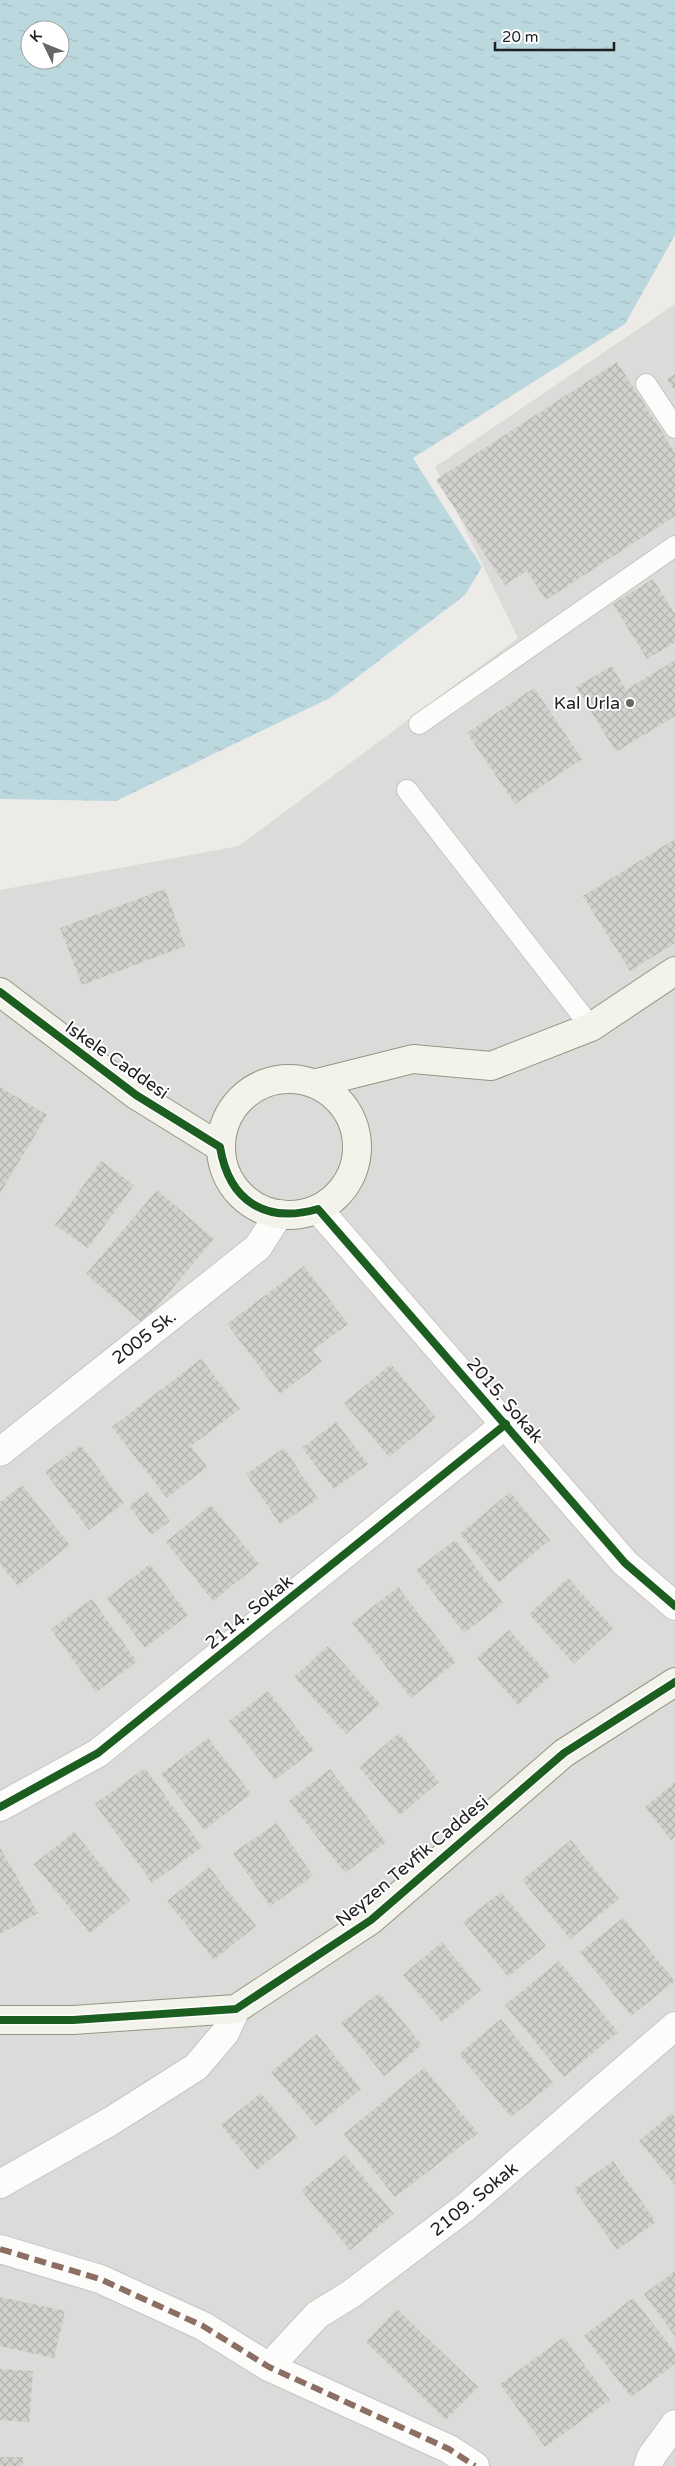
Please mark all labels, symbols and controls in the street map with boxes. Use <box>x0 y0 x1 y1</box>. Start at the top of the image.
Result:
north arrow <box>20 20 70 70</box>
scale bar <box>495 20 614 52</box>
text: K <box>26 27 46 46</box>
text: 20 m <box>502 28 539 46</box>
place label: Kal Urla <box>554 692 620 714</box>
marker: Kal Urla <box>624 697 636 709</box>
street label: Iskele Caddesi <box>61 1016 173 1104</box>
street label: 2005 Sk. <box>108 1305 180 1369</box>
street label: 2015. Sokak <box>462 1353 548 1447</box>
street label: 2114. Sokak <box>201 1570 297 1654</box>
street label: Neyzen Tevfik Caddesi <box>331 1791 493 1931</box>
street label: 2109. Sokak <box>426 2157 522 2241</box>

